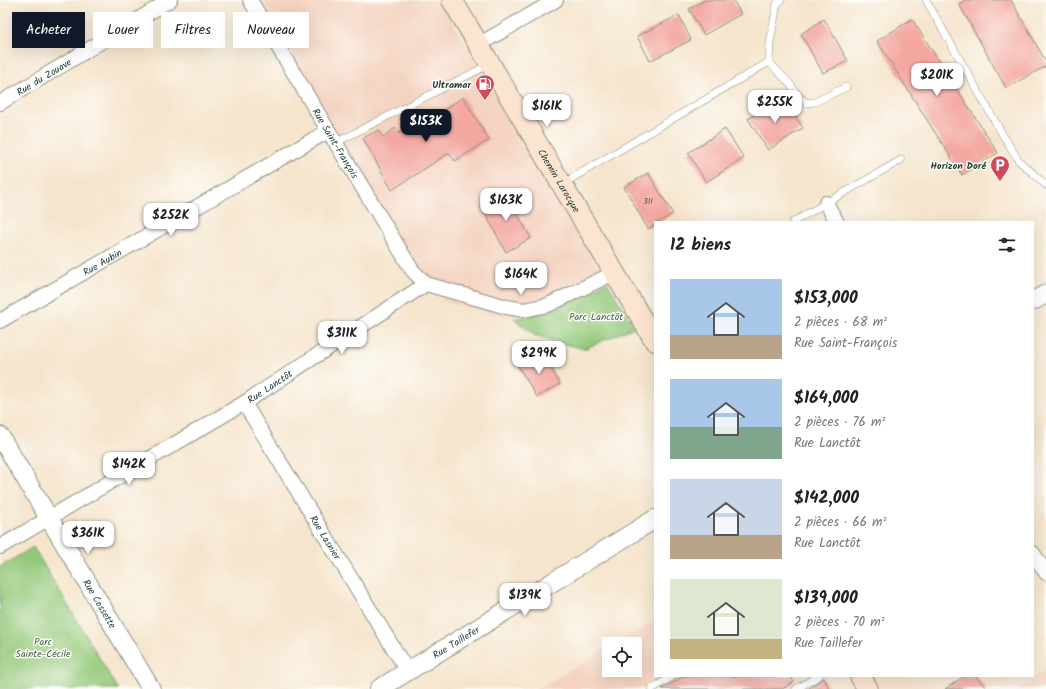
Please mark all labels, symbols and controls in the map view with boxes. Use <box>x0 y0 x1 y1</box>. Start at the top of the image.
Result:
chip: Acheter <box>12 12 85 48</box>
chip: Louer <box>93 12 153 48</box>
chip: Filtres <box>161 12 225 48</box>
chip: Nouveau <box>233 12 309 48</box>
street label: Rue du Zouave <box>13 54 75 100</box>
pin: $201K <box>909 63 965 97</box>
text: $201K <box>920 65 954 86</box>
fuel station icon: Ultramar <box>474 73 496 101</box>
place label: Ultramar <box>432 77 471 93</box>
pin: $255K <box>747 90 803 124</box>
text: $255K <box>757 92 793 113</box>
pin: $161K <box>519 94 575 128</box>
text: $161K <box>532 96 562 117</box>
street label: Rue Saint-François <box>308 105 363 183</box>
pin: $153K <box>398 109 454 143</box>
text: $153K <box>409 111 443 132</box>
street label: Chemin Larocque <box>533 146 584 216</box>
parking icon: Horizon Doré <box>989 154 1011 182</box>
place label: Horizon Doré <box>931 158 986 174</box>
pin: $163K <box>478 188 534 222</box>
text: $163K <box>489 190 523 211</box>
house number: 311 <box>643 195 653 208</box>
pin: $252K <box>143 203 199 237</box>
text: $252K <box>152 205 190 226</box>
text: 12 biens <box>670 232 731 259</box>
icon: filters <box>996 234 1018 256</box>
street label: Rue Aubin <box>80 245 125 280</box>
pin: $164K <box>493 262 549 296</box>
text: $164K <box>504 264 538 285</box>
text: $153,000 <box>794 285 858 312</box>
icon: home <box>702 295 750 343</box>
park label: Parc Lanctôt <box>569 309 623 325</box>
text: 2 pièces · 68 m² <box>794 312 887 333</box>
pin: $311K <box>314 321 370 355</box>
text: $311K <box>327 323 357 344</box>
text: Rue Saint-François <box>794 333 897 354</box>
pin: $299K <box>511 341 567 375</box>
text: $299K <box>521 343 557 364</box>
street label: Rue Lanctôt <box>244 366 296 408</box>
text: $164,000 <box>794 385 858 412</box>
icon: home <box>702 395 750 443</box>
text: 2 pièces · 76 m² <box>794 412 885 433</box>
text: Rue Lanctôt <box>794 433 861 454</box>
pin: $142K <box>101 452 157 486</box>
text: $142K <box>112 454 146 475</box>
text: $142,000 <box>794 485 859 512</box>
icon: home <box>702 495 750 543</box>
street label: Rue Lasnier <box>305 512 345 563</box>
text: 2 pièces · 66 m² <box>794 512 886 533</box>
pin: $361K <box>60 521 116 555</box>
text: $361K <box>71 523 105 544</box>
text: Rue Lanctôt <box>794 533 861 554</box>
street label: Rue Cossette <box>78 576 120 632</box>
pin: $139K <box>497 583 553 617</box>
text: $139K <box>508 585 542 606</box>
text: $139,000 <box>794 585 858 612</box>
icon: home <box>702 595 750 643</box>
text: 2 pièces · 70 m² <box>794 612 885 633</box>
street label: Rue Taillefer <box>430 622 483 663</box>
text: Rue Taillefer <box>794 633 862 654</box>
park label: Parc Sainte-Cécile <box>16 634 71 662</box>
map controls <box>602 637 642 677</box>
button: locate <box>602 637 642 677</box>

